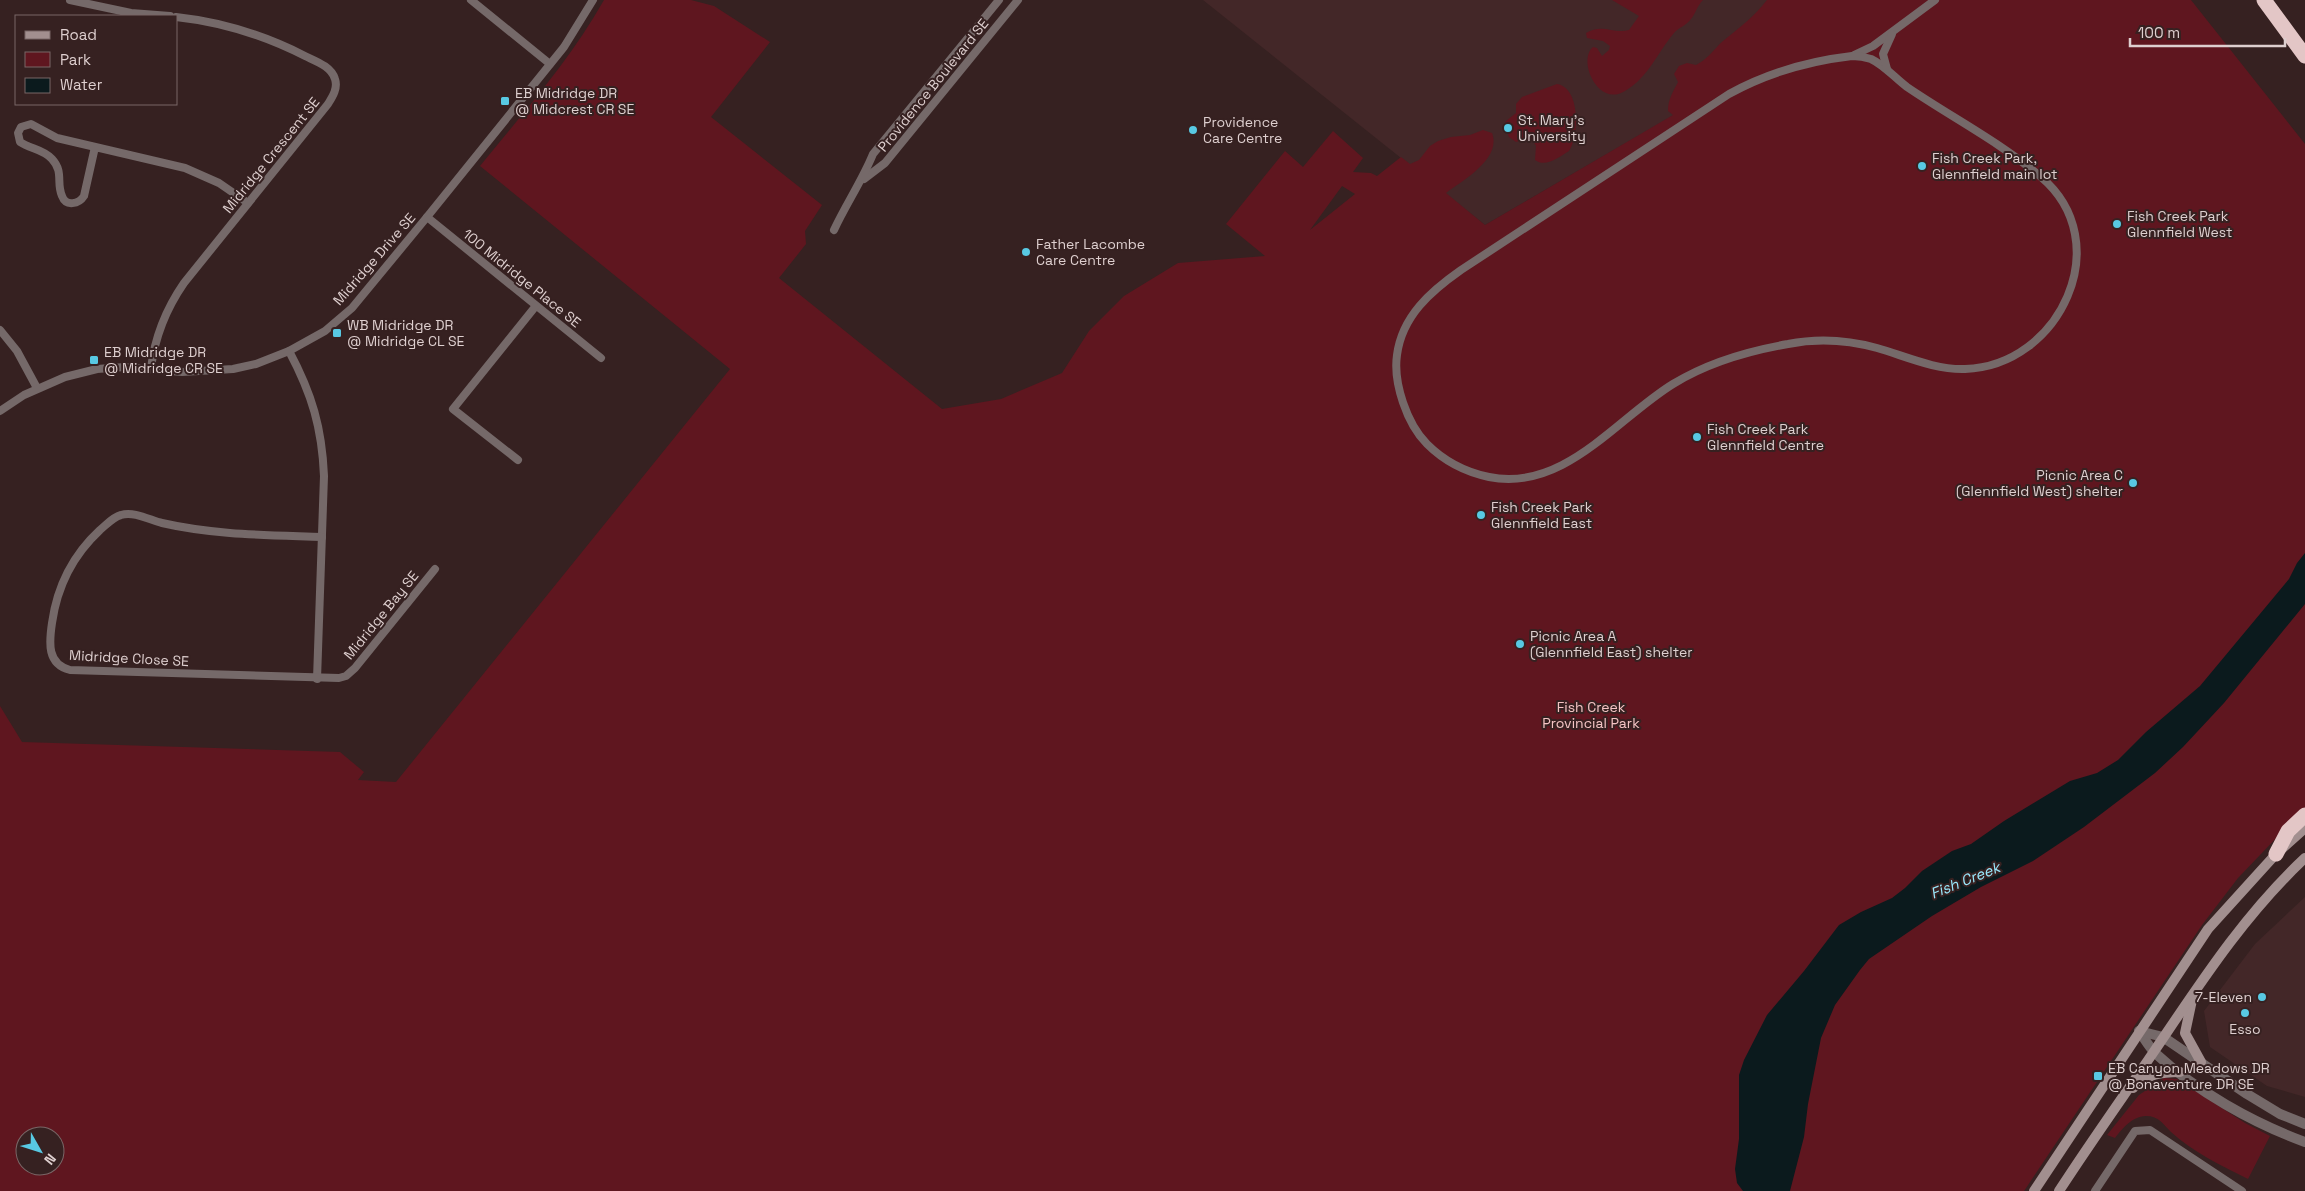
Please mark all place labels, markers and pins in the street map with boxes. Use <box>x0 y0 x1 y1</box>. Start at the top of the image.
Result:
place label: EB Midridge DR @ Midcrest CR SE <box>515 84 634 118</box>
marker: EB Midridge DR @ Midcrest CR SE <box>499 95 511 107</box>
place label: St. Mary's University <box>1518 111 1586 145</box>
place label: Providence Care Centre <box>1203 113 1282 147</box>
marker: St. Mary's University <box>1502 122 1514 134</box>
marker: Providence Care Centre <box>1187 124 1199 136</box>
place label: Fish Creek Park, Glennfield main lot <box>1932 149 2058 183</box>
marker: Fish Creek Park, Glennfield main lot <box>1916 160 1928 172</box>
place label: Fish Creek Park Glennfield West <box>2127 207 2232 241</box>
marker: Fish Creek Park Glennfield West <box>2111 218 2123 230</box>
place label: Father Lacombe Care Centre <box>1036 235 1145 269</box>
marker: Father Lacombe Care Centre <box>1020 246 1032 258</box>
place label: WB Midridge DR @ Midridge CL SE <box>347 316 465 350</box>
marker: WB Midridge DR @ Midridge CL SE <box>331 327 343 339</box>
place label: EB Midridge DR @ Midridge CR SE <box>104 343 223 377</box>
marker: EB Midridge DR @ Midridge CR SE <box>88 354 100 366</box>
place label: Fish Creek Park Glennfield Centre <box>1707 420 1824 454</box>
marker: Fish Creek Park Glennfield Centre <box>1691 431 1703 443</box>
place label: Picnic Area C (Glennfield West) shelter <box>1956 466 2123 500</box>
marker: Picnic Area C (Glennfield West) shelter <box>2127 477 2139 489</box>
place label: Fish Creek Park Glennfield East <box>1491 498 1593 532</box>
marker: Fish Creek Park Glennfield East <box>1475 509 1487 521</box>
place label: Picnic Area A (Glennfield East) shelter <box>1530 627 1693 661</box>
marker: Picnic Area A (Glennfield East) shelter <box>1514 638 1526 650</box>
place label: 7-Eleven <box>2195 988 2252 1006</box>
marker: 7-Eleven <box>2256 991 2268 1003</box>
marker: Esso <box>2239 1007 2251 1019</box>
place label: Esso <box>2229 1020 2261 1038</box>
place label: EB Canyon Meadows DR @ Bonaventure DR SE <box>2108 1059 2270 1093</box>
marker: EB Canyon Meadows DR @ Bonaventure DR SE <box>2092 1070 2104 1082</box>

